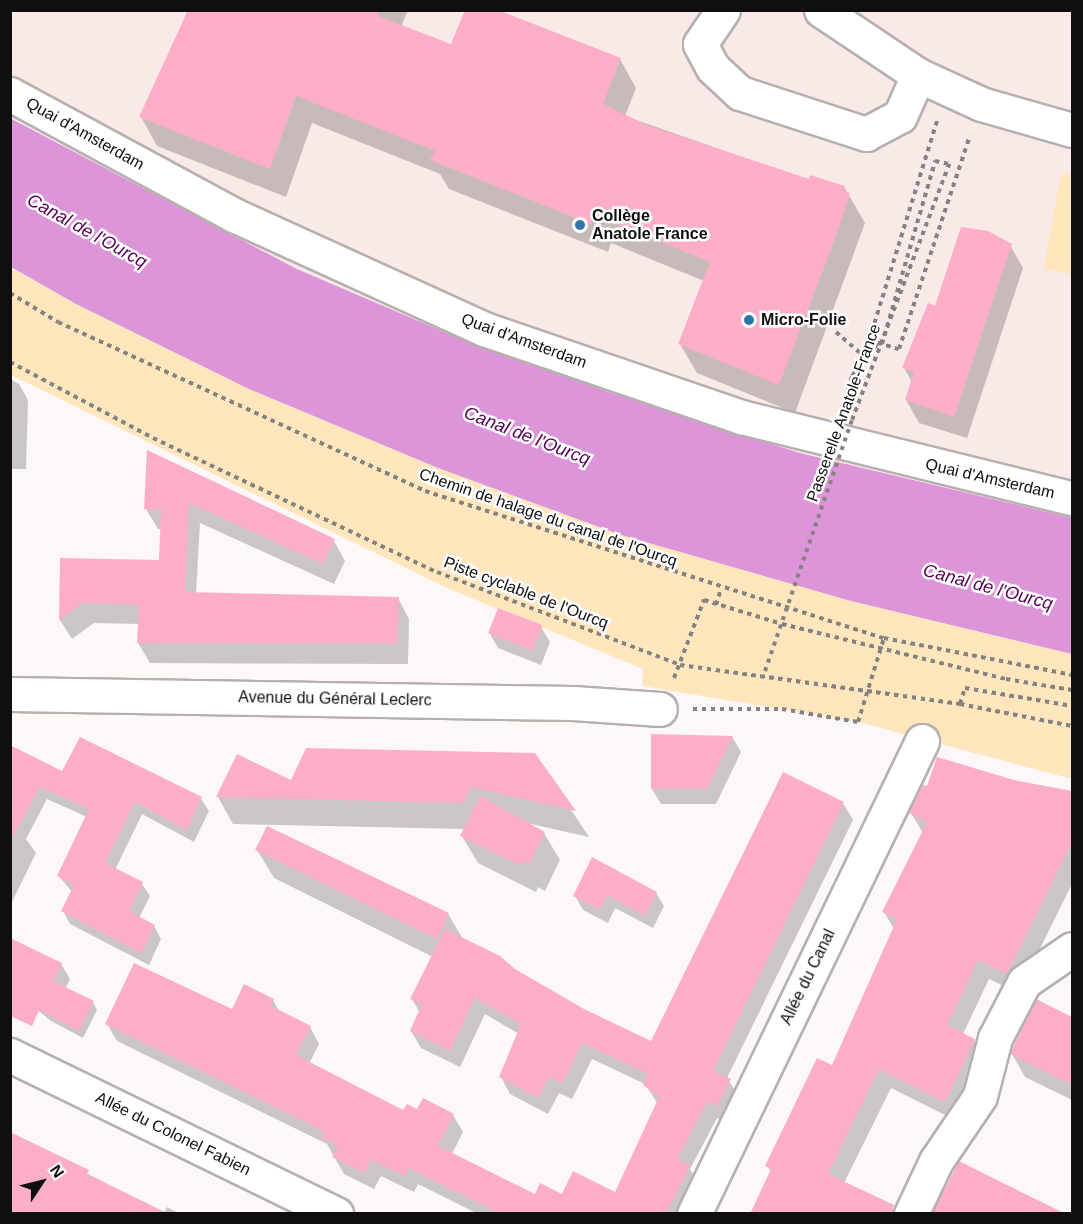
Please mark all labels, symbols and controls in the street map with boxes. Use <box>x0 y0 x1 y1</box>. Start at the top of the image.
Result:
street label: Quai d'Amsterdam <box>23 94 147 174</box>
water label: Canal de l'Ourcq <box>23 189 151 273</box>
place label: Collège Anatole France <box>592 206 708 244</box>
marker: Collège Anatole France <box>573 218 587 232</box>
street label: Quai d'Amsterdam <box>459 309 589 373</box>
place label: Micro-Folie <box>761 310 846 330</box>
marker: Micro-Folie <box>742 313 756 327</box>
street label: Passerelle Anatole-France <box>803 321 885 505</box>
water label: Canal de l'Ourcq <box>461 402 593 470</box>
street label: Quai d'Amsterdam <box>924 455 1056 503</box>
street label: Chemin de halage du canal de l'Ourcq <box>416 465 680 571</box>
street label: Piste cyclable de l'Ourcq <box>441 553 611 633</box>
water label: Canal de l'Ourcq <box>921 559 1055 615</box>
street label: Avenue du Général Leclerc <box>238 688 432 710</box>
street label: Allée du Canal <box>777 926 839 1028</box>
street label: Allée du Colonel Fabien <box>92 1088 254 1180</box>
north arrow <box>12 1152 72 1212</box>
text: N <box>47 1162 67 1181</box>

